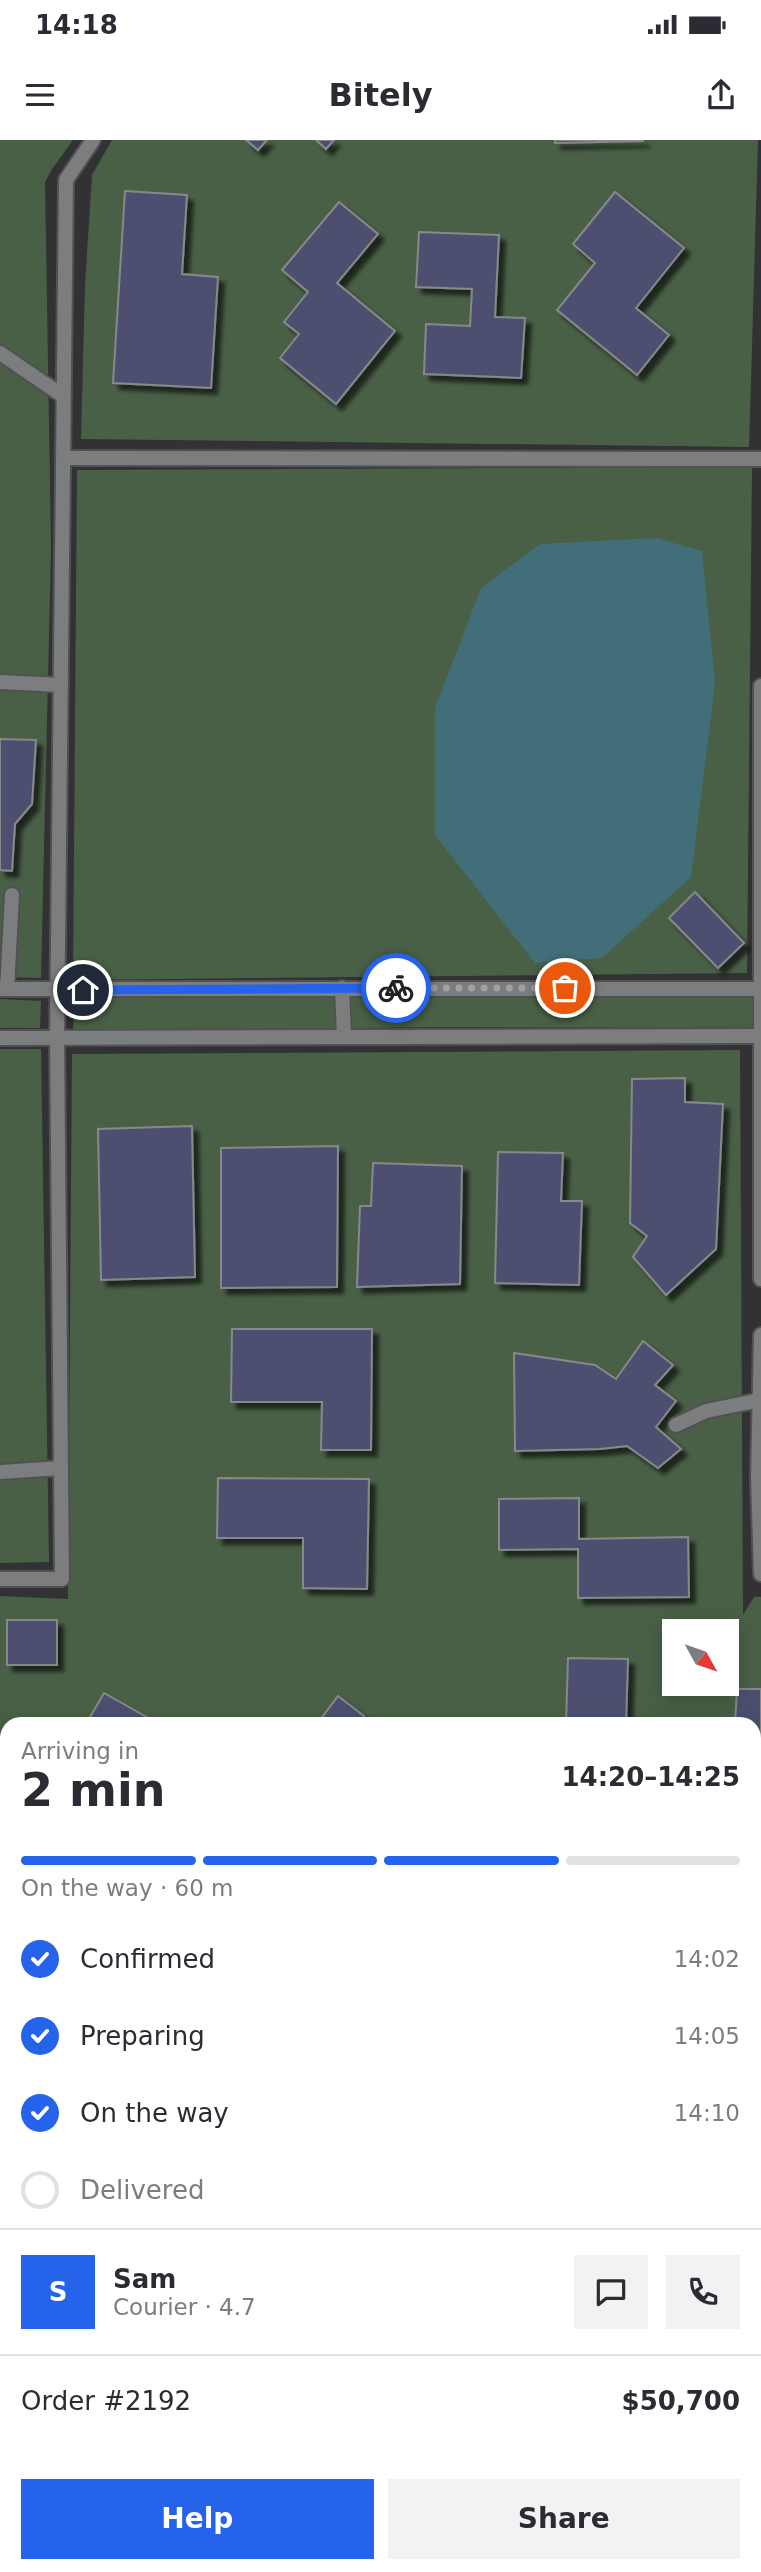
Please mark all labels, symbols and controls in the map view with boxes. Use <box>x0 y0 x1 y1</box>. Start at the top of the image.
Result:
text: 14:18 <box>35 10 118 40</box>
icon: menu <box>21 76 59 114</box>
text: Bitely <box>328 76 433 114</box>
icon: share <box>702 76 740 114</box>
courier <box>361 953 431 1023</box>
pin <box>535 958 595 1018</box>
pin <box>53 960 113 1020</box>
icon: bike <box>377 969 415 1007</box>
icon: bag <box>546 969 584 1007</box>
icon: home <box>64 971 102 1009</box>
north arrow <box>662 1619 738 1696</box>
map controls <box>662 1619 739 1696</box>
text: Arriving in <box>21 1738 139 1764</box>
text: 14:20–14:25 <box>561 1762 740 1792</box>
text: 2 min <box>21 1763 165 1817</box>
text: On the way · 60 m <box>21 1875 233 1901</box>
icon: check <box>21 1940 59 1978</box>
text: Confirmed <box>80 1944 215 1974</box>
text: 14:02 <box>674 1946 740 1972</box>
icon: check <box>21 2017 59 2055</box>
text: Preparing <box>80 2021 205 2051</box>
text: 14:05 <box>674 2023 740 2049</box>
icon: check <box>21 2094 59 2132</box>
text: On the way <box>80 2098 229 2128</box>
text: 14:10 <box>674 2100 740 2126</box>
text: Delivered <box>80 2175 204 2205</box>
button: chat <box>574 2255 648 2329</box>
button: phone <box>666 2255 740 2329</box>
text: Sam <box>113 2264 176 2294</box>
text: S <box>49 2277 67 2307</box>
text: Courier · 4.7 <box>113 2294 256 2320</box>
text: Order #2192 <box>21 2386 191 2416</box>
text: $50,700 <box>622 2386 740 2416</box>
button: Help <box>21 2479 374 2559</box>
button: Share <box>388 2479 740 2559</box>

